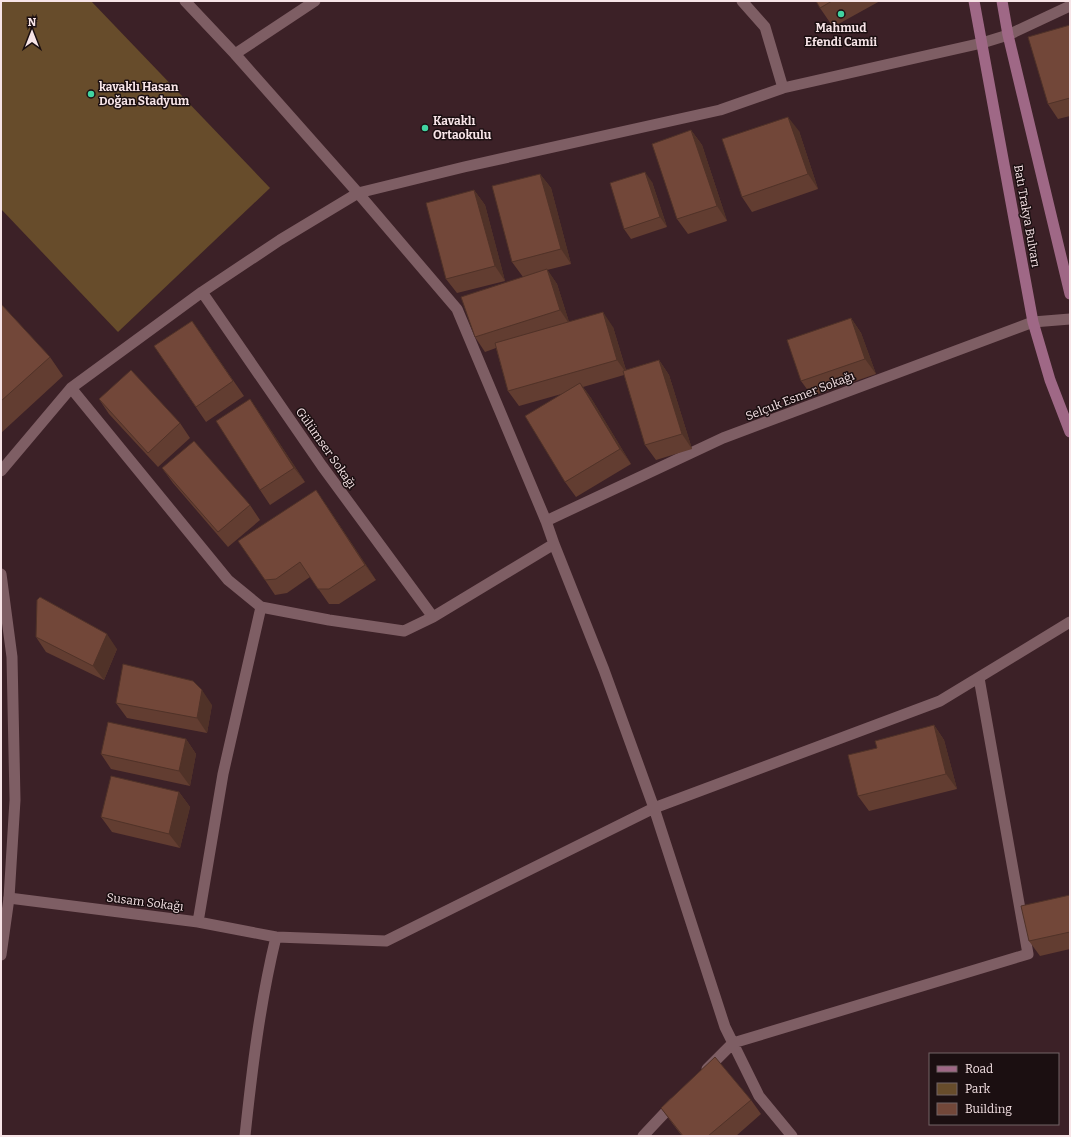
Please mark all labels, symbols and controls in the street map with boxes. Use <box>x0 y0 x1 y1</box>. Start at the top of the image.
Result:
marker: Mahmud Efendi Camii <box>836 9 846 19</box>
north arrow <box>12 12 52 52</box>
text: N <box>28 16 37 29</box>
place label: Mahmud Efendi Camii <box>805 21 877 49</box>
place label: kavaklı Hasan Doğan Stadyum <box>99 80 190 108</box>
marker: kavaklı Hasan Doğan Stadyum <box>86 89 96 99</box>
place label: Kavaklı Ortaokulu <box>433 114 492 142</box>
marker: Kavaklı Ortaokulu <box>420 123 430 133</box>
street label: Batı Trakya Bulvarı <box>1011 164 1043 269</box>
street label: Selçuk Esmer Sokağı <box>744 369 857 423</box>
street label: Gülümser Sokağı <box>293 405 359 492</box>
street label: Susam Sokağı <box>106 890 185 914</box>
legend <box>929 1053 1059 1125</box>
text: Road <box>965 1062 993 1076</box>
text: Park <box>965 1082 991 1096</box>
text: Building <box>965 1102 1012 1116</box>

